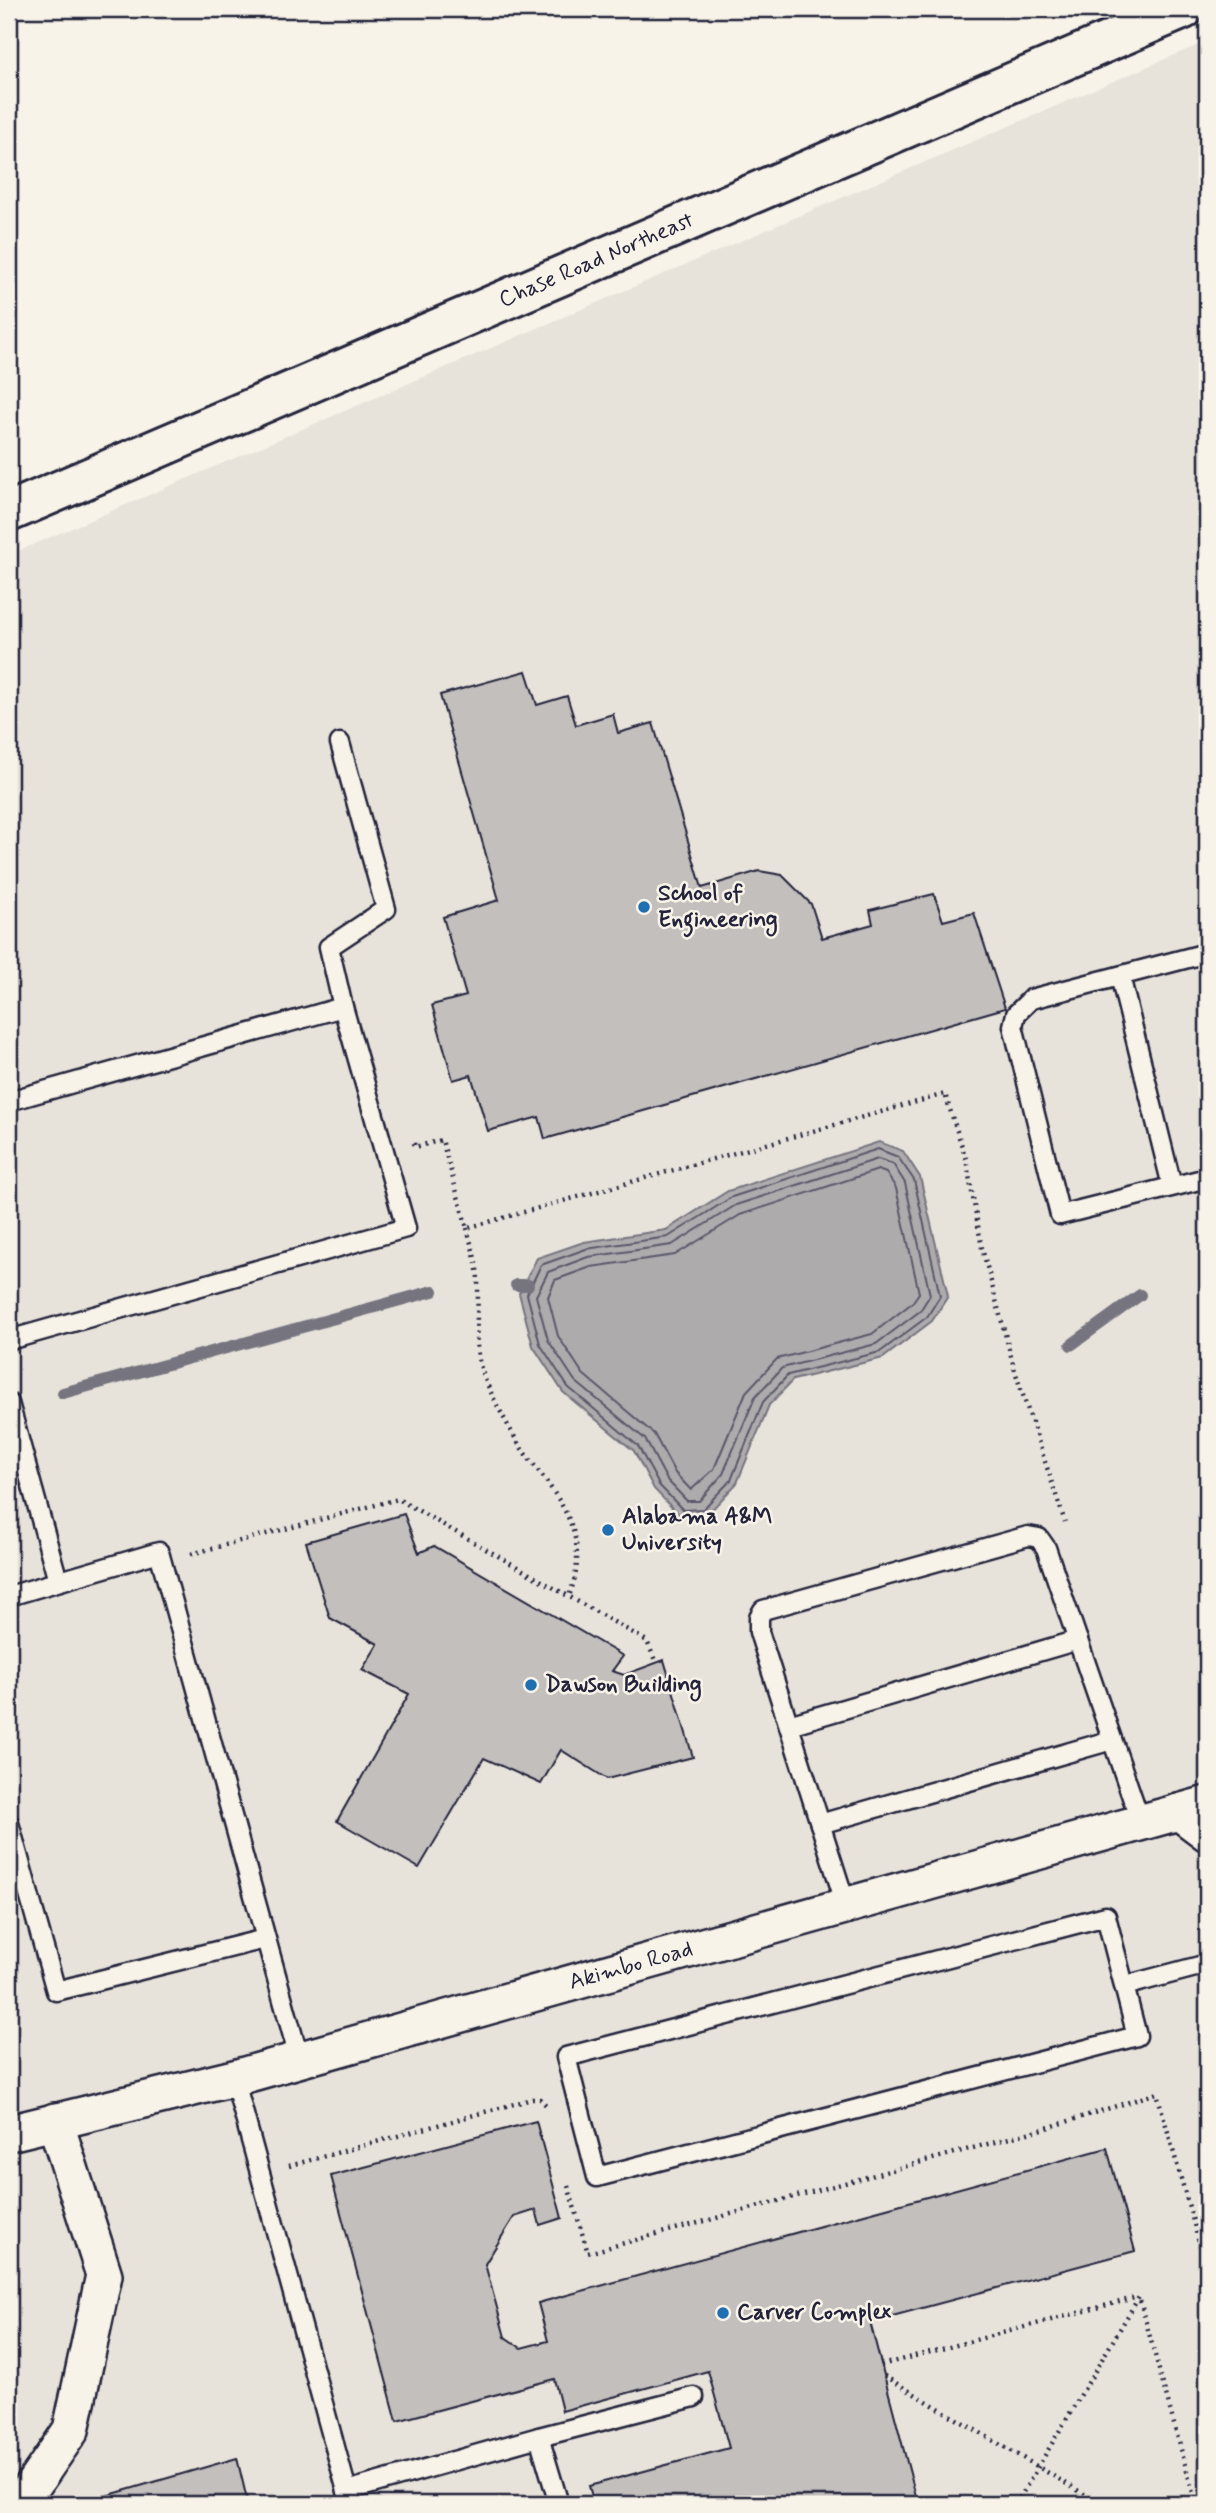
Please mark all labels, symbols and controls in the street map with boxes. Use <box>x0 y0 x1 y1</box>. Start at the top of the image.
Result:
street label: Chase Road Northeast <box>495 206 698 315</box>
place label: School of Engineering <box>658 879 778 938</box>
marker: School of Engineering <box>636 899 652 915</box>
place label: Alabama A&M University <box>622 1502 772 1558</box>
marker: Alabama A&M University <box>600 1522 616 1538</box>
place label: Dawson Building <box>545 1670 702 1702</box>
marker: Dawson Building <box>523 1677 539 1693</box>
street label: Akimbo Road <box>565 1934 696 1998</box>
place label: Carver Complex <box>737 2298 891 2328</box>
marker: Carver Complex <box>715 2305 731 2321</box>

